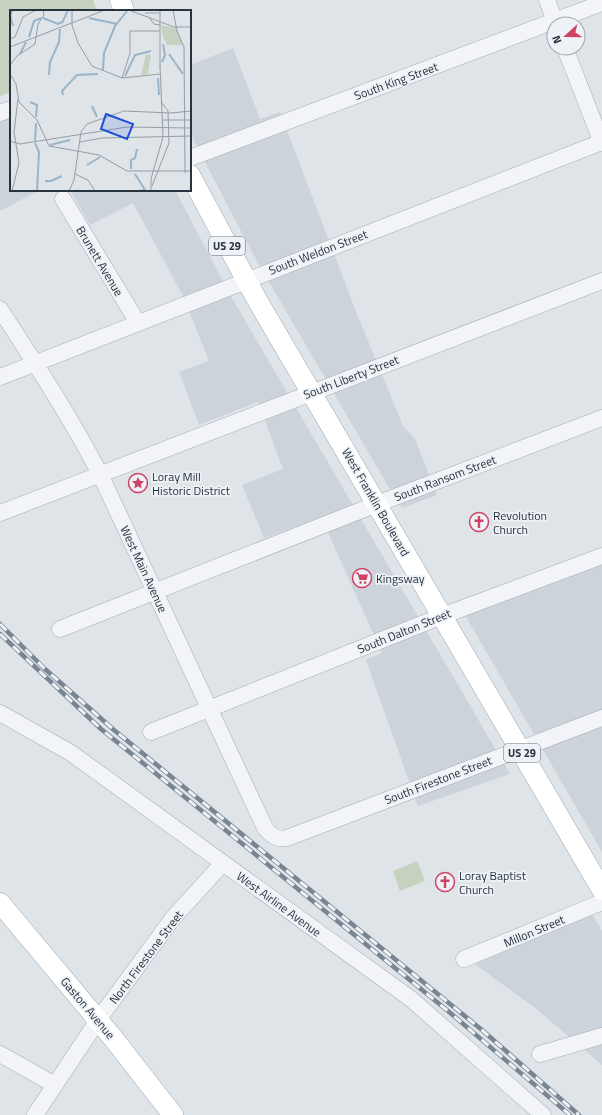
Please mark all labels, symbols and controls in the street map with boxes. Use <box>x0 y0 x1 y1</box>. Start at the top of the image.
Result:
inset map <box>10 10 191 191</box>
north arrow <box>546 16 586 56</box>
text: N <box>548 33 565 46</box>
street label: South King Street <box>351 57 441 105</box>
street label: Brunett Avenue <box>72 222 128 300</box>
street label: South Weldon Street <box>266 224 371 280</box>
road number: US 29 <box>209 237 245 255</box>
street label: South Liberty Street <box>300 350 402 404</box>
street label: West Franklin Boulevard <box>337 444 415 560</box>
street label: South Ransom Street <box>391 450 499 506</box>
place label: Loray Mill Historic District <box>152 467 231 500</box>
place icon: Loray Mill Historic District <box>127 472 149 494</box>
place label: Revolution Church <box>493 506 547 539</box>
church icon: Revolution Church <box>468 511 490 533</box>
street label: West Main Avenue <box>115 522 173 616</box>
supermarket icon: Kingsway <box>351 567 373 589</box>
place label: Kingsway <box>376 569 425 588</box>
street label: South Dalton Street <box>354 603 454 658</box>
road number: US 29 <box>504 744 540 762</box>
street label: South Firestone Street <box>381 750 495 809</box>
place label: Loray Baptist Church <box>459 866 527 899</box>
street label: West Airline Avenue <box>233 867 325 941</box>
church icon: Loray Baptist Church <box>434 871 456 893</box>
street label: North Firestone Street <box>104 906 188 1008</box>
street label: Millon Street <box>501 909 568 952</box>
street label: Gaston Avenue <box>56 973 120 1043</box>

